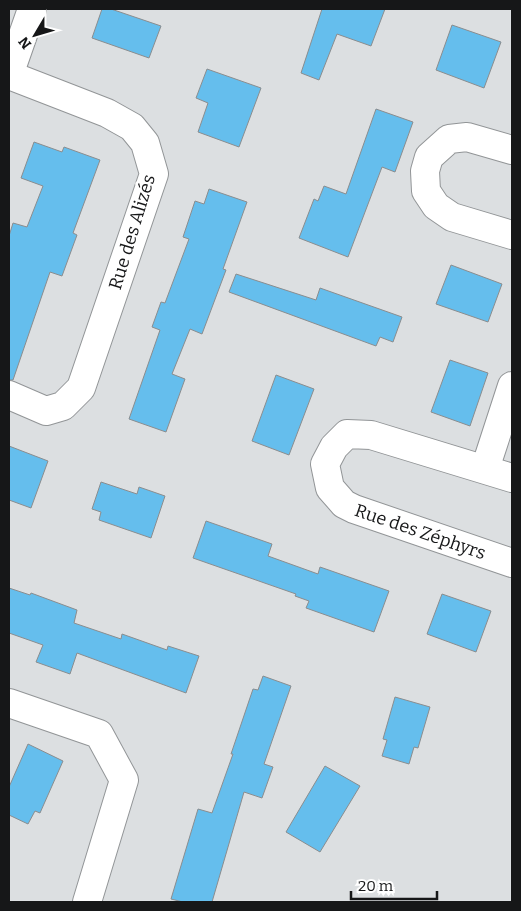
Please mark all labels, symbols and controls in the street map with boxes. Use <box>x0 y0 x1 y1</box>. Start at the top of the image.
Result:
north arrow <box>10 10 60 60</box>
text: N <box>15 33 35 52</box>
street label: Rue des Alizés <box>104 172 160 292</box>
street label: Rue des Zéphyrs <box>352 499 489 564</box>
scale bar <box>351 868 437 900</box>
text: 20 m <box>358 877 394 895</box>

